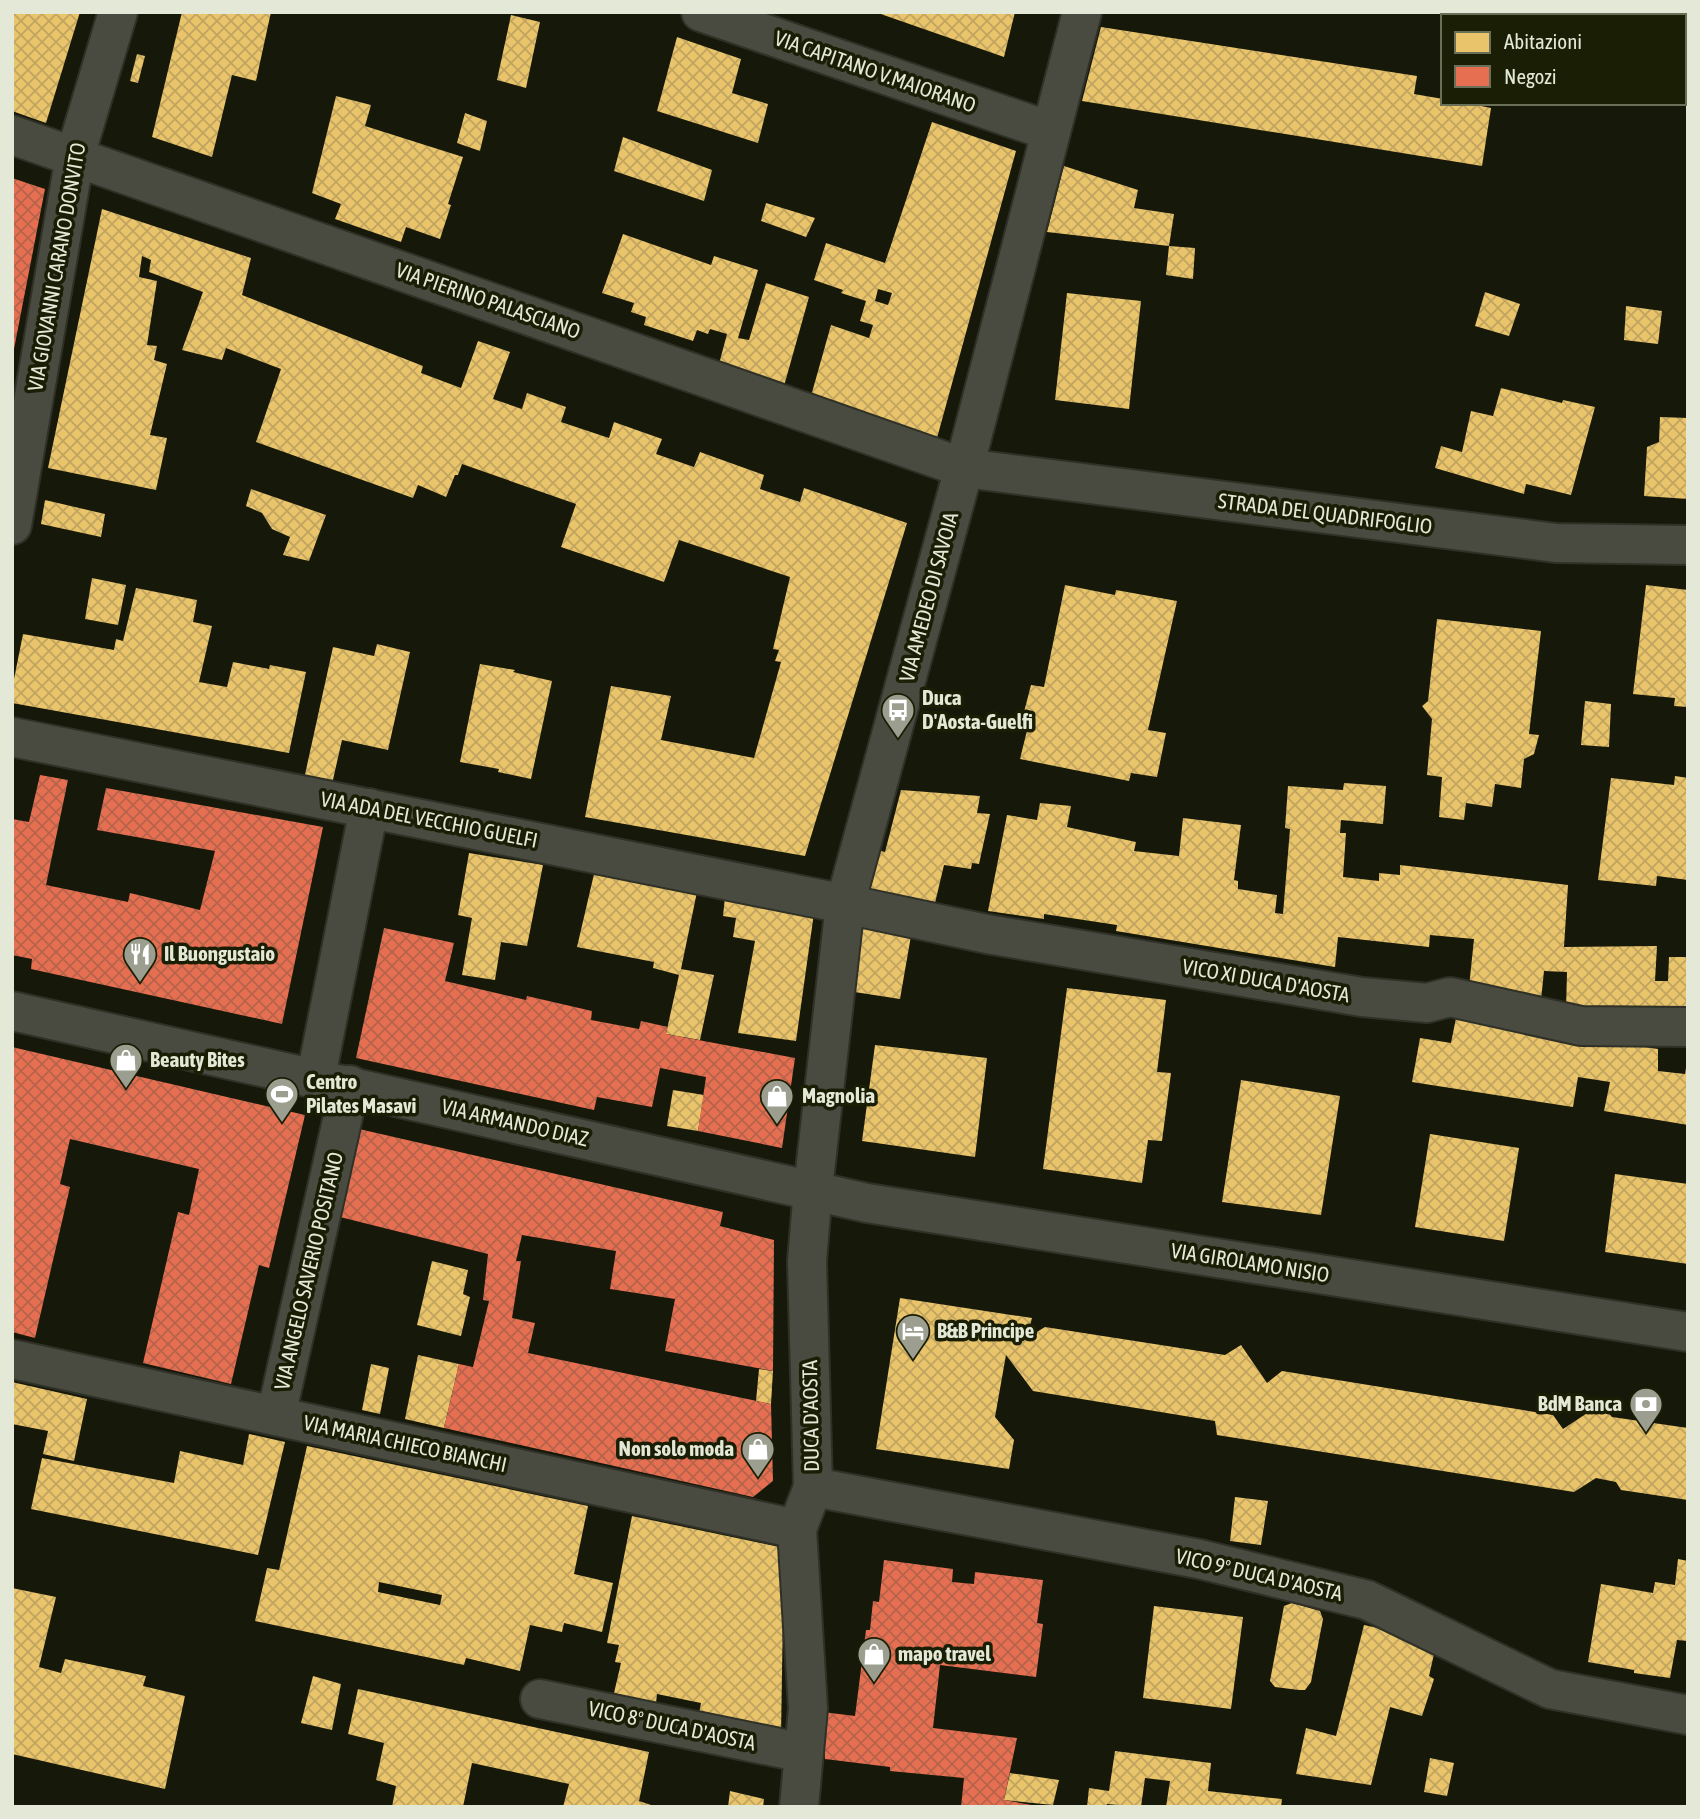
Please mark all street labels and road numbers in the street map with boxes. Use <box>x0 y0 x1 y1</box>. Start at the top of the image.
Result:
street label: VIA CAPITANO V.MAIORANO <box>772 25 979 117</box>
street label: VIA GIOVANNI CARANO DONVITO <box>22 141 90 393</box>
street label: VIA PIERINO PALASCIANO <box>393 257 584 343</box>
street label: STRADA DEL QUADRIFOGLIO <box>1217 488 1434 538</box>
street label: VIA AMEDEO DI SAVOIA <box>894 509 962 684</box>
street label: VIA ADA DEL VECCHIO GUELFI <box>319 786 540 852</box>
street label: VICO XI DUCA D'AOSTA <box>1181 953 1352 1007</box>
street label: VIA ARMANDO DIAZ <box>439 1093 591 1151</box>
street label: VIA ANGELO SAVERIO POSITANO <box>269 1149 347 1392</box>
street label: VIA GIROLAMO NISIO <box>1169 1238 1331 1286</box>
street label: DUCA D'AOSTA <box>797 1359 823 1472</box>
street label: VIA MARIA CHIECO BIANCHI <box>301 1410 509 1476</box>
street label: VICO 9° DUCA D'AOSTA <box>1174 1543 1346 1605</box>
street label: VICO 8° DUCA D'AOSTA <box>586 1696 759 1755</box>

